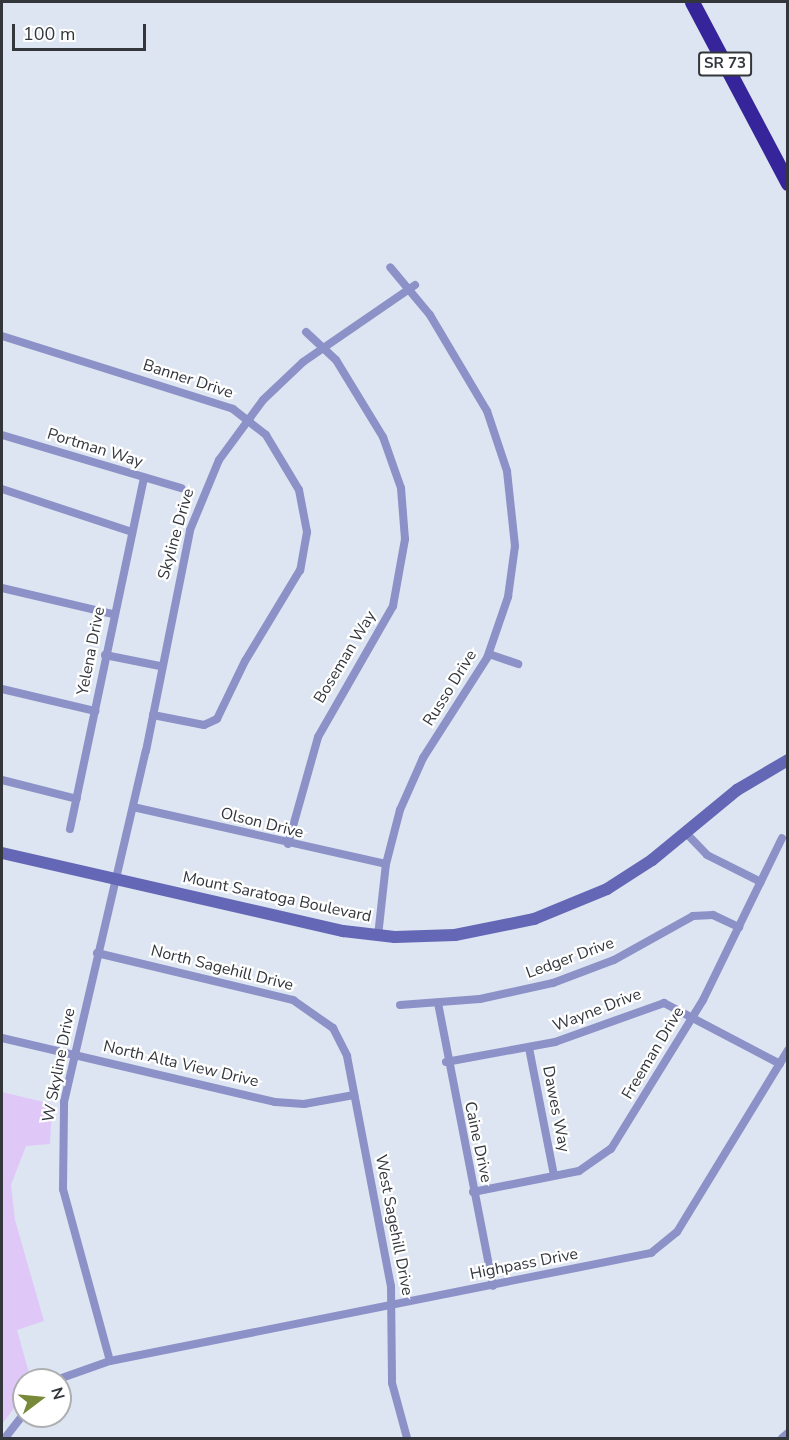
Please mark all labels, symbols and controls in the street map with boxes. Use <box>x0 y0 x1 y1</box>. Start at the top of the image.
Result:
scale bar <box>15 12 148 50</box>
text: 100 m <box>23 22 75 46</box>
road number: SR 73 <box>698 52 752 76</box>
street label: Banner Drive <box>140 355 236 403</box>
street label: Portman Way <box>45 424 145 472</box>
street label: Skyline Drive <box>154 486 198 582</box>
street label: Yelena Drive <box>73 605 109 697</box>
street label: Boseman Way <box>310 607 380 707</box>
street label: Russo Drive <box>419 646 481 730</box>
street label: Olson Drive <box>219 803 305 843</box>
street label: Mount Saratoga Boulevard <box>181 868 373 926</box>
street label: Ledger Drive <box>523 933 617 983</box>
street label: North Sagehill Drive <box>149 941 295 995</box>
street label: Wayne Drive <box>550 984 644 1036</box>
street label: Freeman Drive <box>618 1003 688 1103</box>
street label: W Skyline Drive <box>39 1006 79 1124</box>
street label: North Alta View Drive <box>101 1037 261 1091</box>
street label: Dawes Way <box>538 1064 574 1154</box>
street label: Caine Drive <box>460 1100 496 1184</box>
street label: West Sagehill Drive <box>371 1153 417 1297</box>
street label: Highpass Drive <box>468 1244 580 1284</box>
north arrow <box>12 1368 72 1428</box>
text: N <box>45 1385 70 1402</box>

